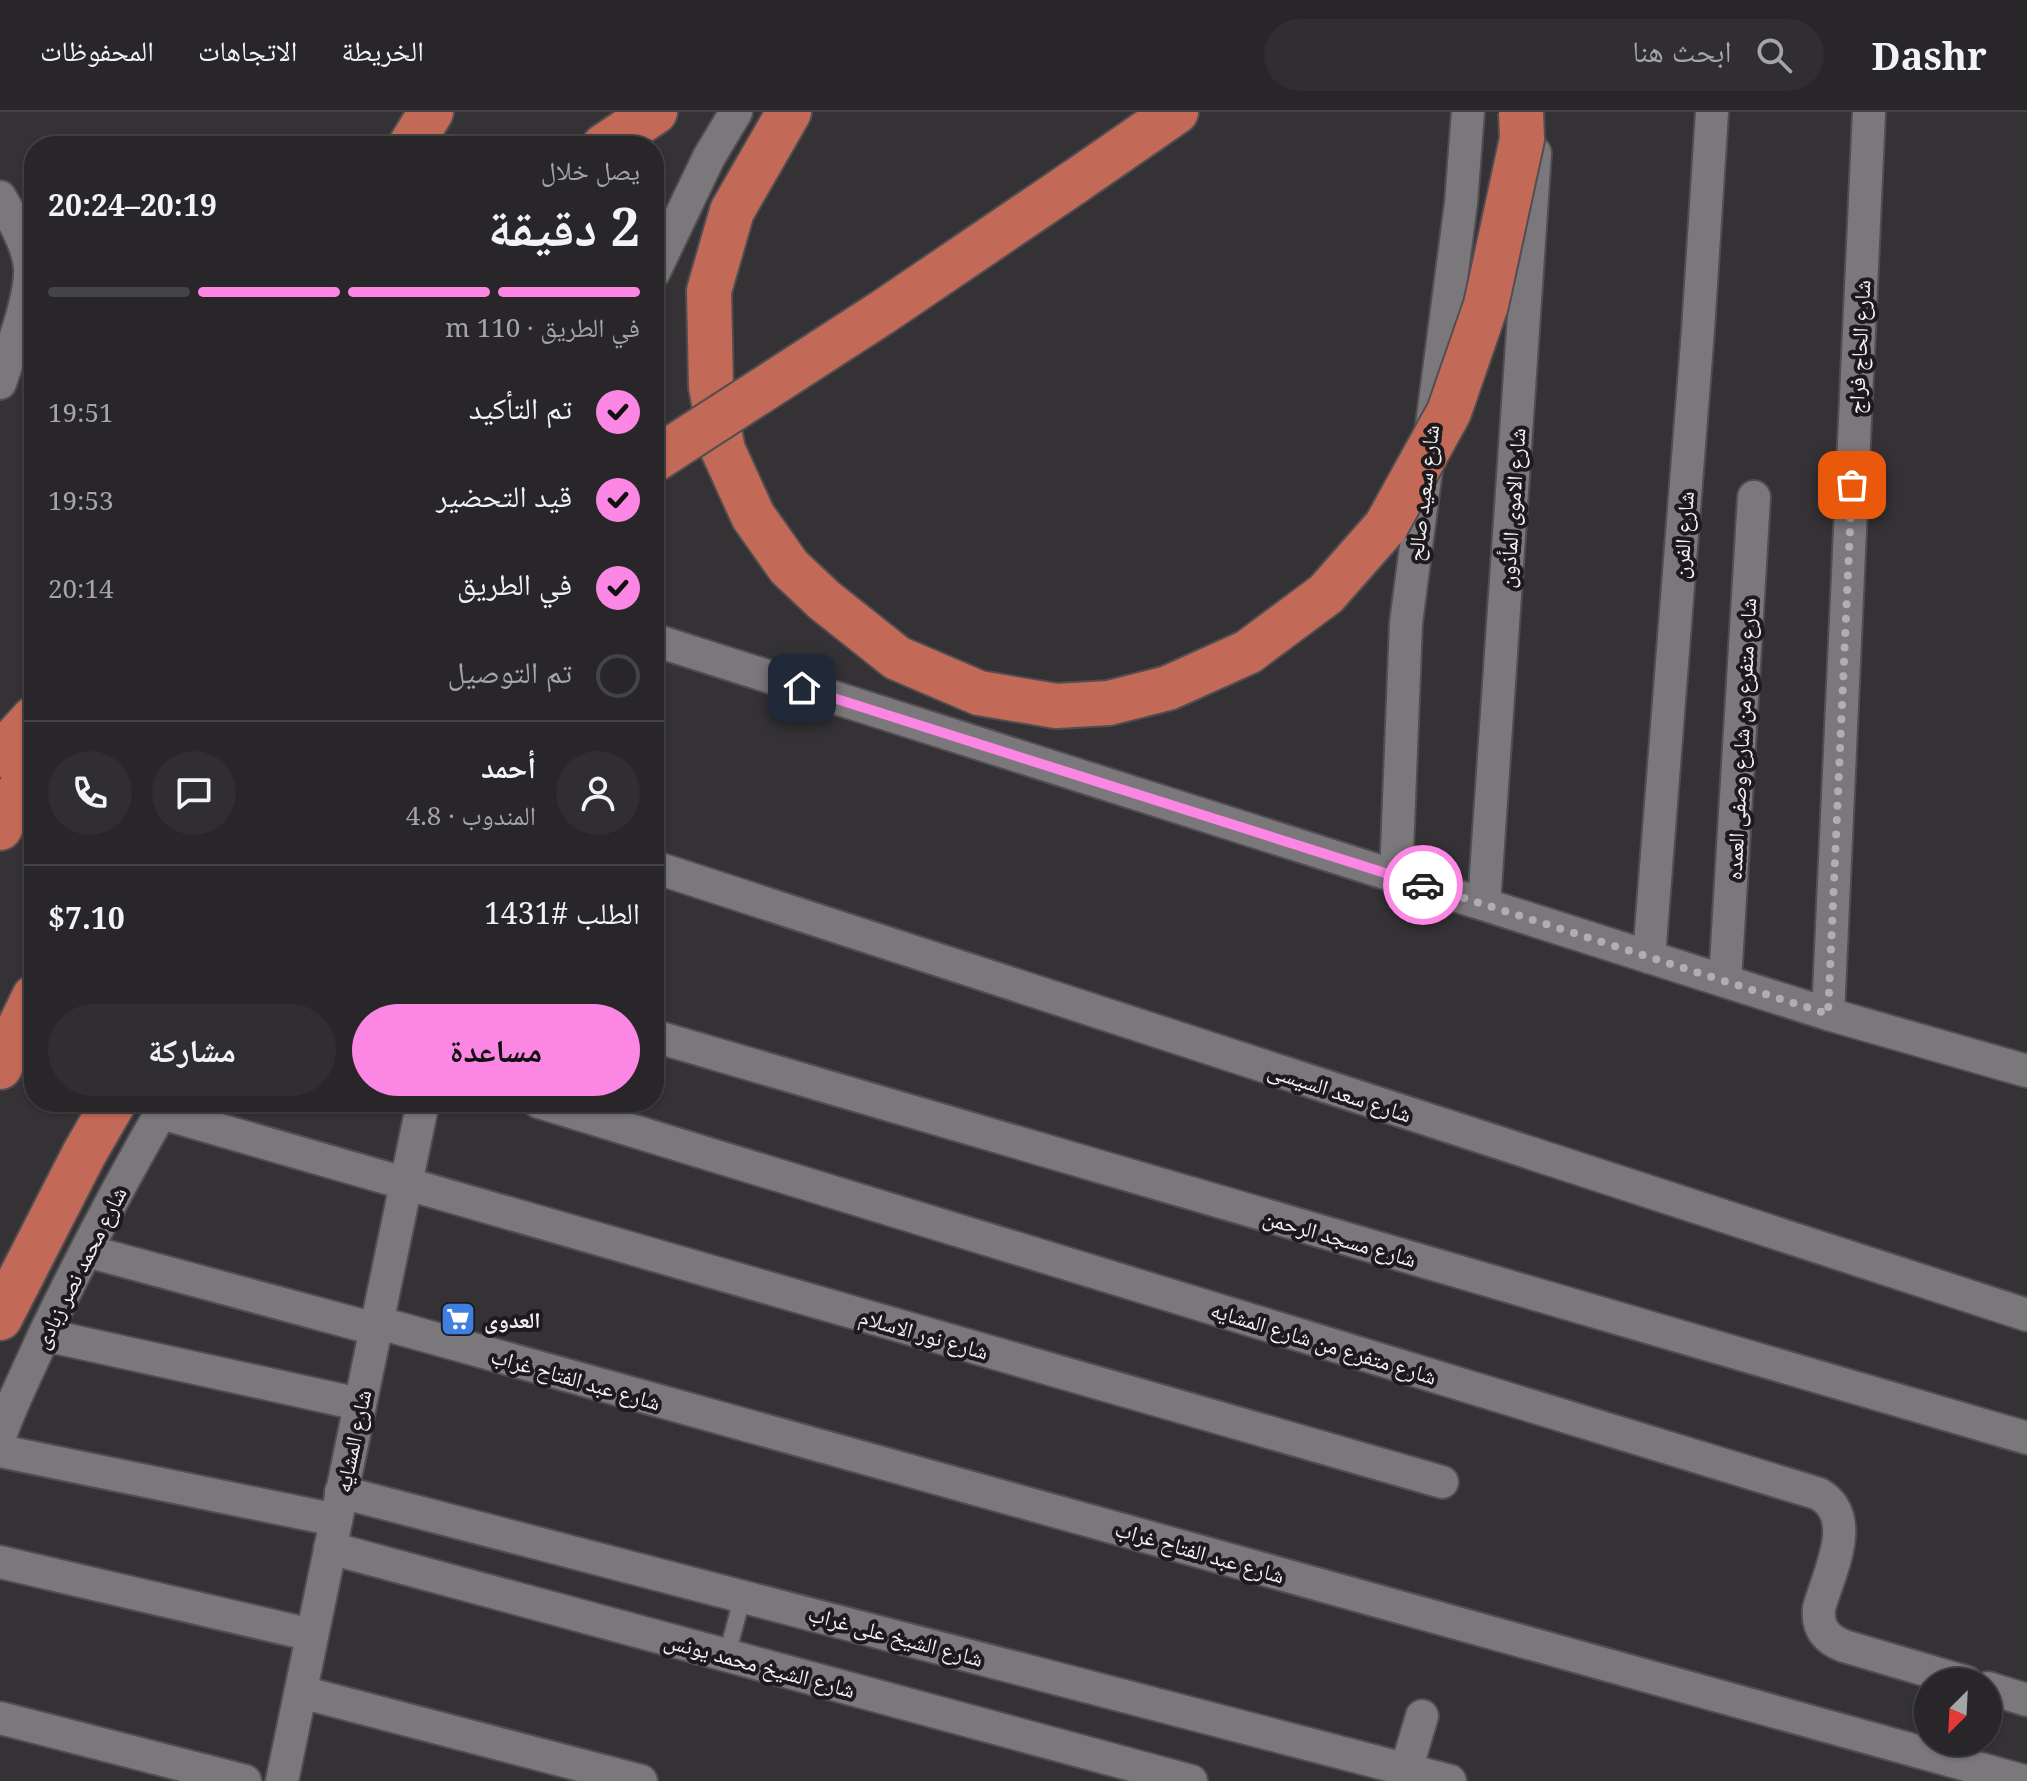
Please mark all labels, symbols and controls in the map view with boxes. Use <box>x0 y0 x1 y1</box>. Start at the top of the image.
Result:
search box <box>1264 19 1824 91</box>
text: Dashr <box>1872 29 1987 81</box>
text: ابحث هنا <box>1632 30 1732 71</box>
text: المحفوظات <box>40 31 154 69</box>
text: الاتجاهات <box>198 31 297 69</box>
text: الخريطة <box>341 31 424 69</box>
icon: search <box>1752 33 1796 77</box>
text: يصل خلال <box>541 152 640 188</box>
text: 20:19–20:24 <box>48 184 217 225</box>
text: 2 دقيقة <box>488 190 640 261</box>
street label: شارع الحاج فراج <box>1839 279 1877 415</box>
text: في الطريق · 110 m <box>445 309 640 345</box>
text: تم التأكيد <box>469 387 572 428</box>
icon: check <box>596 390 640 434</box>
text: 19:51 <box>48 394 114 430</box>
street label: شارع سعيد صالح <box>1399 423 1445 563</box>
street label: شارع الاموى المأذون <box>1490 427 1532 589</box>
pin <box>1818 451 1886 519</box>
icon: bag <box>1830 463 1874 507</box>
text: قيد التحضير <box>436 475 572 516</box>
icon: check <box>596 478 640 522</box>
text: 19:53 <box>48 482 114 518</box>
street label: شارع الفرن <box>1664 490 1700 580</box>
text: في الطريق <box>457 563 572 604</box>
icon: check <box>596 566 640 610</box>
text: 20:14 <box>48 570 114 606</box>
street label: شارع متفرع من شارع وصفى العمده <box>1718 597 1762 881</box>
text: تم التوصيل <box>448 651 572 692</box>
pin <box>768 654 836 722</box>
icon: home <box>780 666 824 710</box>
text: أحمد <box>481 746 536 787</box>
button: phone <box>48 751 132 835</box>
button: chat <box>152 751 236 835</box>
button: person <box>556 751 640 835</box>
text: المندوب · 4.8 <box>406 797 536 833</box>
courier <box>1383 845 1463 925</box>
icon: car <box>1401 863 1445 907</box>
text: الطلب #1431 <box>484 892 640 933</box>
text: $7.10 <box>48 897 125 938</box>
button: مشاركة <box>48 1004 336 1096</box>
button: مساعدة <box>352 1004 640 1096</box>
street label: شارع سعد السيسى <box>1264 1054 1416 1128</box>
street label: شارع محمد نصر زبادى <box>25 1181 133 1353</box>
street label: شارع مسجد الرحمن <box>1260 1201 1420 1273</box>
street label: شارع متفرع من شارع المشايه <box>1207 1293 1441 1391</box>
supermarket icon: العدوى <box>439 1300 477 1338</box>
street label: شارع نور الاسلام <box>855 1300 992 1367</box>
place label: العدوى <box>484 1304 540 1334</box>
street label: شارع عبد الفتاح غراب <box>488 1339 664 1417</box>
street label: شارع المشايه <box>326 1387 378 1495</box>
street label: شارع عبد الفتاح غراب <box>1112 1512 1288 1590</box>
street label: شارع الشيخ على غراب <box>805 1597 987 1673</box>
street label: شارع الشيخ محمد يونس <box>661 1624 859 1704</box>
north arrow <box>1914 1668 2002 1756</box>
map controls <box>1914 1668 2002 1756</box>

